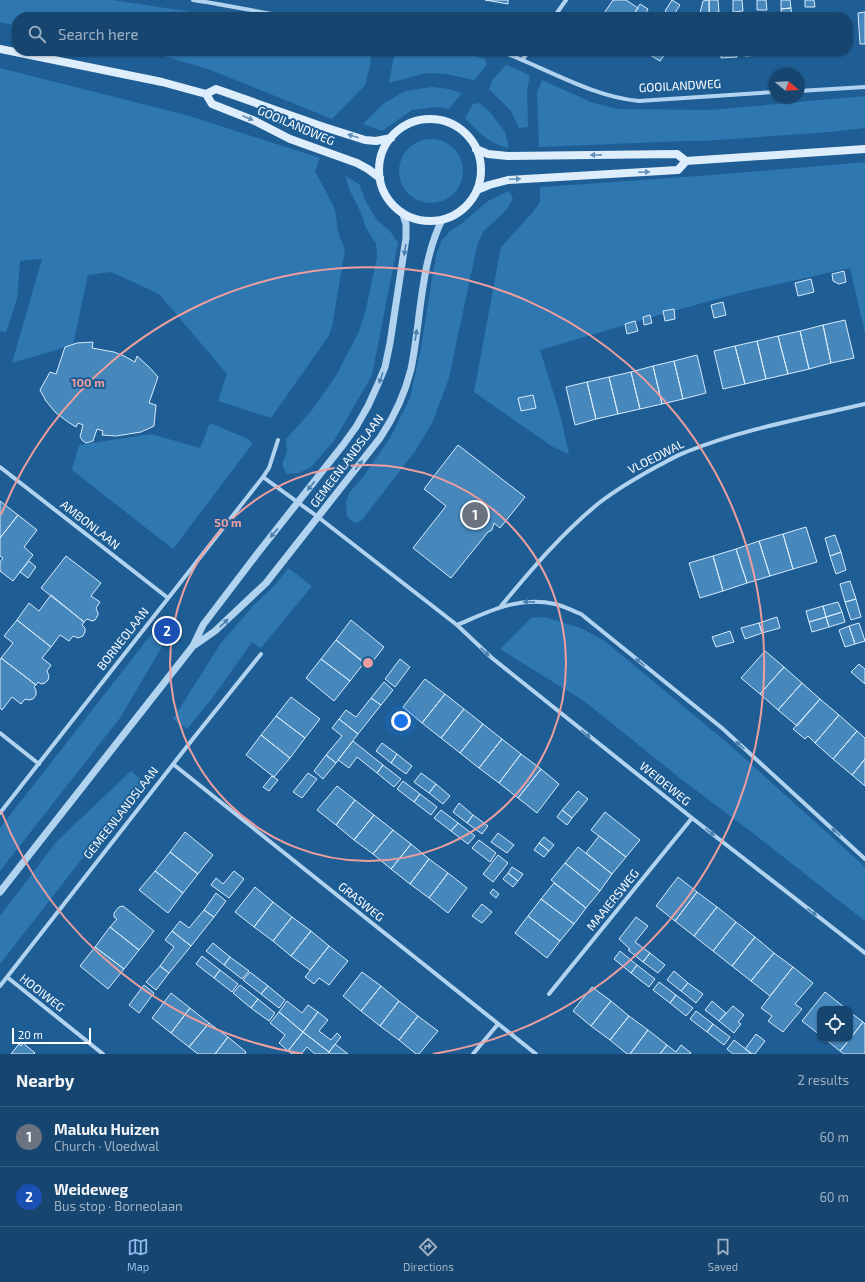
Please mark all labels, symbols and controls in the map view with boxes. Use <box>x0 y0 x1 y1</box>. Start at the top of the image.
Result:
search box <box>12 12 853 56</box>
icon: search <box>26 23 48 45</box>
text: Search here <box>58 25 139 43</box>
north arrow <box>769 68 805 104</box>
street label: GOOILANDWEG <box>638 76 721 94</box>
street label: GOOILANDWEG <box>256 103 337 148</box>
one-way arrow <box>242 116 254 122</box>
one-way arrow <box>347 133 359 139</box>
one-way arrow <box>590 151 602 158</box>
one-way arrow <box>638 169 650 176</box>
one-way arrow <box>509 176 521 183</box>
one-way arrow <box>402 244 408 256</box>
one-way arrow <box>413 329 419 342</box>
one-way arrow <box>378 372 384 384</box>
text: 100 m <box>71 375 105 389</box>
street label: GEMEENLANDSLAAN <box>307 411 386 510</box>
street label: VLOEDWAL <box>625 436 686 476</box>
one-way arrow <box>355 459 364 470</box>
one-way arrow <box>306 481 315 492</box>
street label: AMBONLAAN <box>58 497 123 552</box>
pin: 1 <box>462 500 488 530</box>
text: 50 m <box>214 515 242 529</box>
one-way arrow <box>269 528 278 539</box>
one-way arrow <box>522 599 535 605</box>
street label: BORNEOLAAN <box>93 604 151 672</box>
pin: 2 <box>154 616 180 646</box>
one-way arrow <box>219 618 229 627</box>
one-way arrow <box>480 647 490 657</box>
centre of rings <box>361 656 375 670</box>
one-way arrow <box>635 657 646 666</box>
your location <box>391 711 411 731</box>
one-way arrow <box>581 729 592 738</box>
one-way arrow <box>735 740 745 750</box>
street label: WEIDEWEG <box>637 758 694 808</box>
street label: GEMEENLANDSLAAN <box>80 764 161 861</box>
one-way arrow <box>704 828 715 836</box>
one-way arrow <box>831 828 841 837</box>
street label: MAAIERSWEG <box>583 866 641 933</box>
street label: GRASWEG <box>336 879 387 924</box>
one-way arrow <box>807 908 818 916</box>
street label: HOOIWEG <box>18 970 68 1014</box>
map controls <box>817 1006 853 1042</box>
button: locate <box>817 1006 853 1042</box>
scale bar <box>12 1026 91 1045</box>
text: 20 m <box>18 1028 43 1041</box>
text: Nearby <box>16 1070 74 1090</box>
text: 2 results <box>797 1072 849 1088</box>
text: Maluku Huizen <box>54 1120 159 1138</box>
text: 1 <box>26 1129 32 1145</box>
text: 60 m <box>819 1129 849 1145</box>
text: Church · Vloedwal <box>54 1138 159 1154</box>
text: Weideweg <box>54 1180 128 1198</box>
text: 2 <box>25 1189 33 1205</box>
text: 60 m <box>819 1189 849 1205</box>
text: Bus stop · Borneolaan <box>54 1198 183 1214</box>
tab: Map <box>127 1236 149 1273</box>
tab: Directions <box>403 1236 454 1273</box>
tab: Saved <box>708 1236 738 1273</box>

